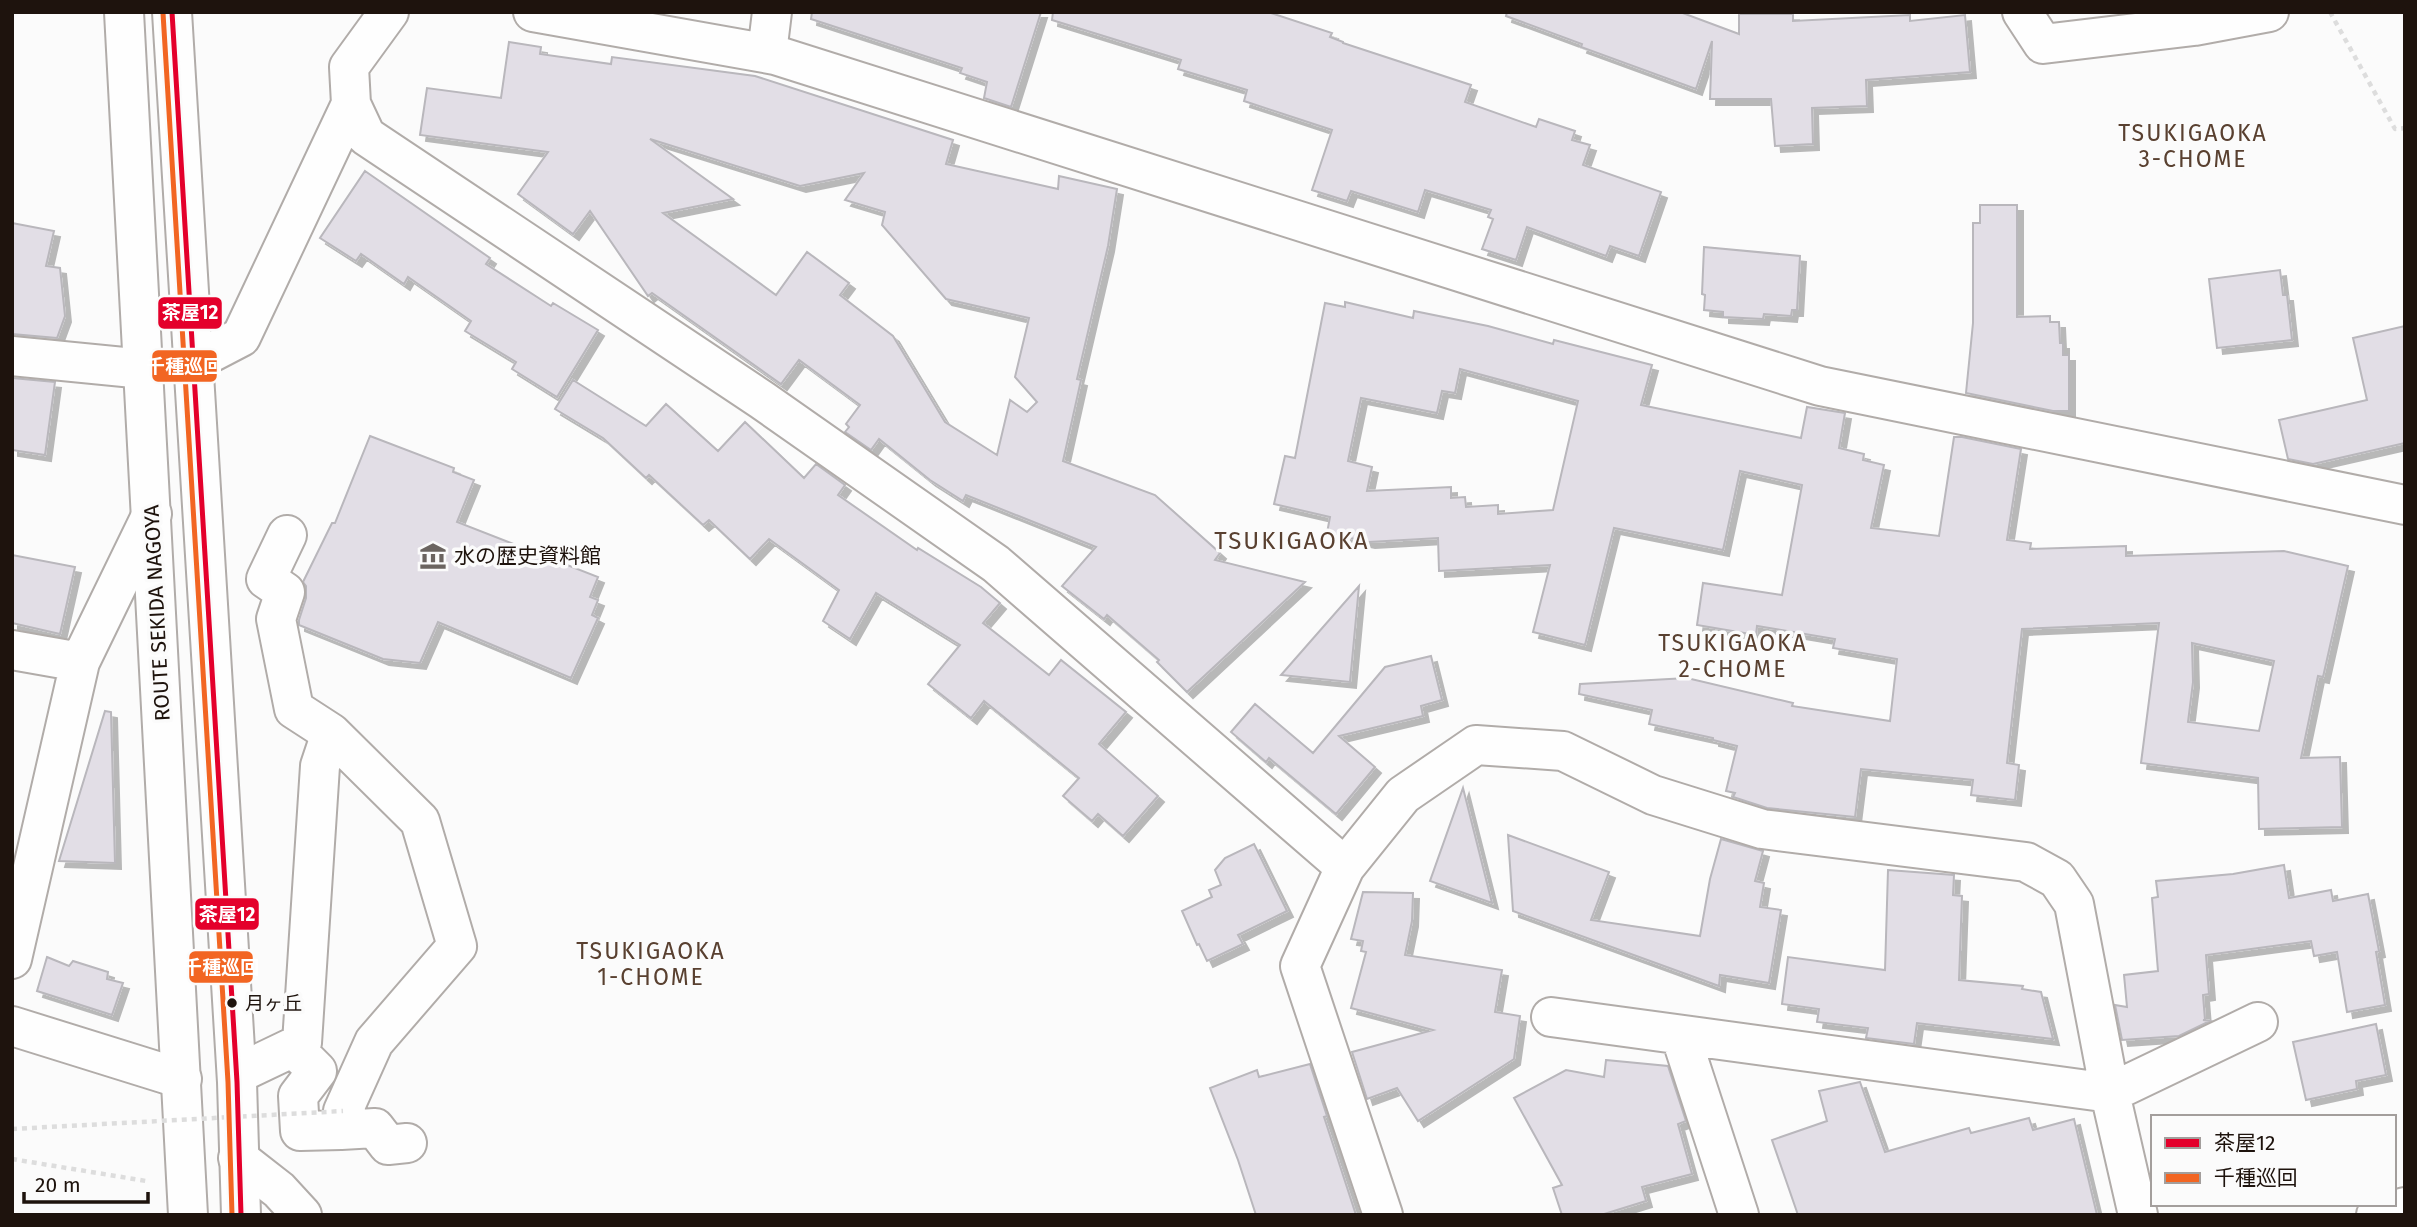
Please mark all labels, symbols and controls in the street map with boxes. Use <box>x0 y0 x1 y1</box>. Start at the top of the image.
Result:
district label: TSUKIGAOKA 3-CHOME <box>2118 119 2268 173</box>
line badge: 茶屋12 <box>157 296 223 330</box>
text: 茶屋12 <box>162 301 218 324</box>
line badge: 千種巡回 <box>151 349 218 383</box>
text: 千種巡回 <box>146 355 222 378</box>
street label: ROUTE SEKIDA NAGOYA <box>138 504 176 722</box>
district label: TSUKIGAOKA <box>1214 527 1370 555</box>
museum icon: 水の歴史資料館 <box>418 541 448 571</box>
place label: 水の歴史資料館 <box>454 543 601 569</box>
district label: TSUKIGAOKA 2-CHOME <box>1658 629 1808 683</box>
line badge: 茶屋12 <box>194 897 260 931</box>
text: 茶屋12 <box>199 903 255 926</box>
district label: TSUKIGAOKA 1-CHOME <box>576 937 726 991</box>
line badge: 千種巡回 <box>188 950 254 984</box>
text: 千種巡回 <box>183 956 259 979</box>
place label: 月ヶ丘 <box>245 992 302 1015</box>
marker: 月ヶ丘 <box>225 996 239 1010</box>
legend <box>2151 1115 2396 1206</box>
text: 茶屋12 <box>2214 1130 2276 1156</box>
scale bar <box>24 1160 149 1204</box>
text: 千種巡回 <box>2214 1165 2298 1191</box>
text: 20 m <box>35 1172 81 1198</box>

